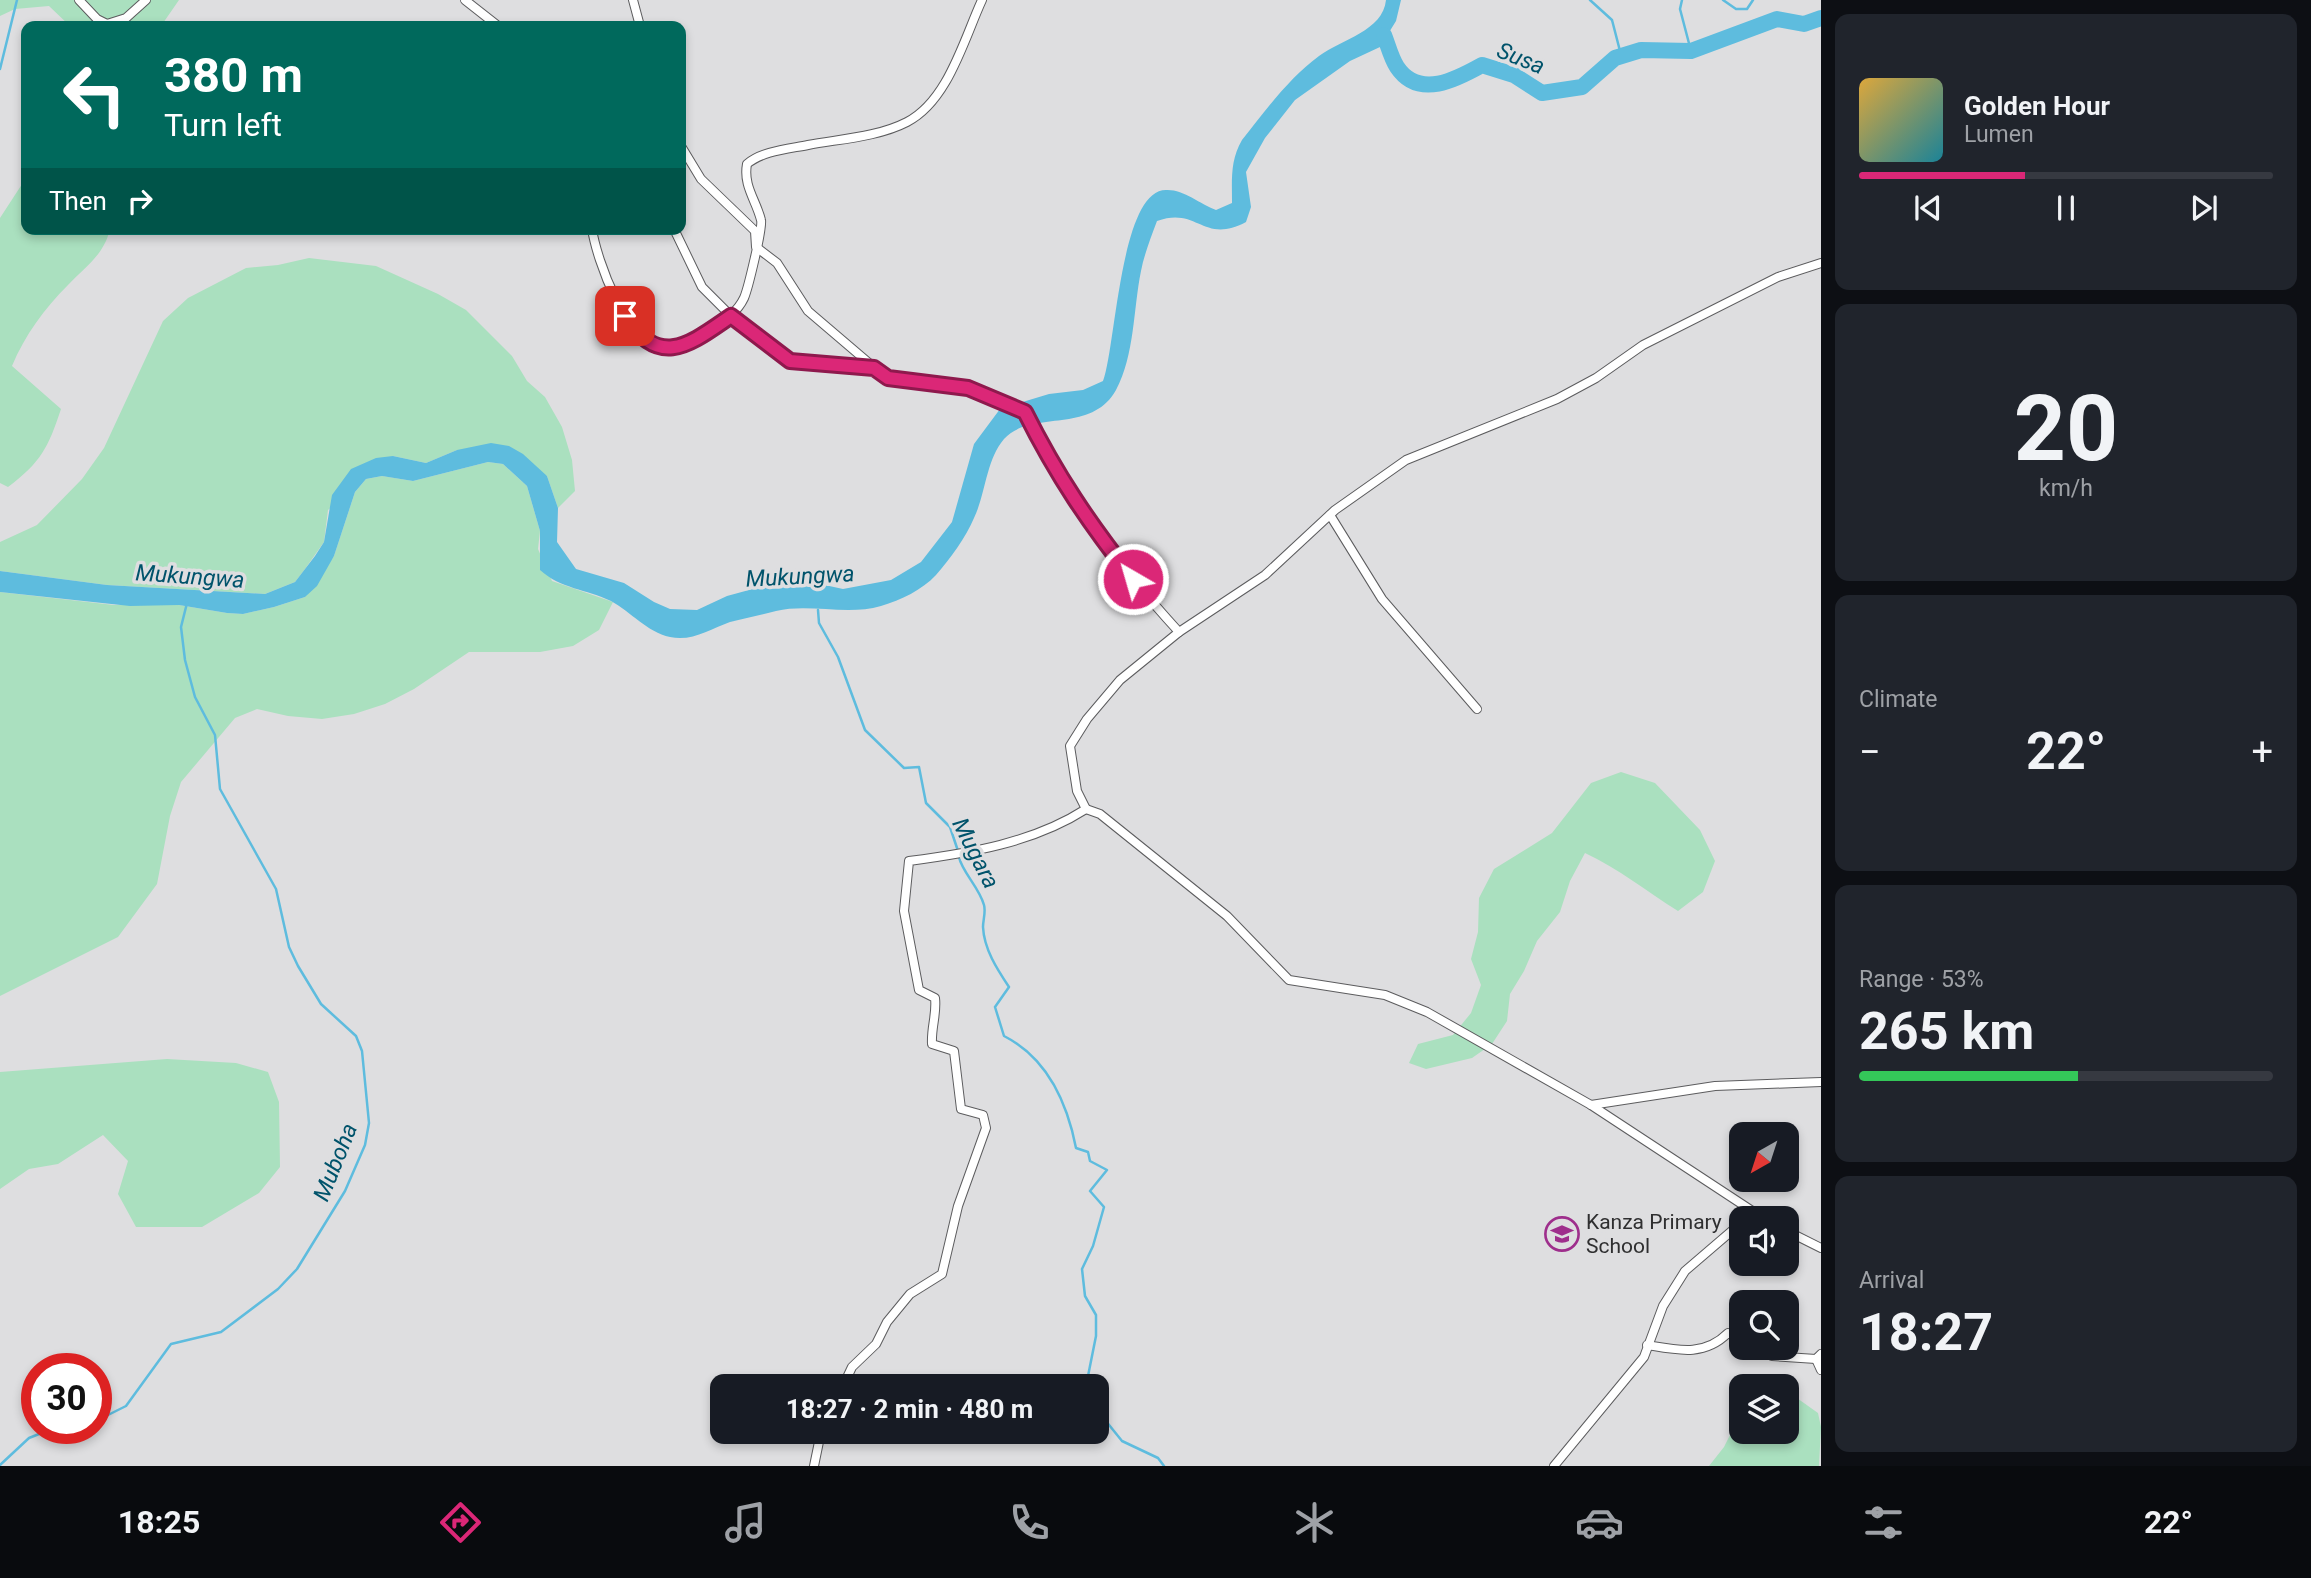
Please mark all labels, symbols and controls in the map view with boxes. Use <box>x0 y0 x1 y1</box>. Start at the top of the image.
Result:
water label: Susa <box>1493 37 1549 80</box>
text: 380 m <box>164 47 303 104</box>
icon: left <box>49 49 140 140</box>
text: Golden Hour <box>1964 91 2110 121</box>
text: Turn left <box>164 106 282 144</box>
text: Lumen <box>1964 121 2034 148</box>
icon: right <box>121 182 159 220</box>
text: Then <box>49 186 107 216</box>
icon: previous <box>1909 189 1947 227</box>
icon: pause <box>2047 189 2085 227</box>
icon: next <box>2185 189 2223 227</box>
pin <box>595 286 655 346</box>
icon: arrive <box>606 297 644 335</box>
text: 20 <box>2014 376 2118 482</box>
text: km/h <box>2039 475 2093 502</box>
position arrow <box>1096 542 1170 616</box>
water label: Mukungwa <box>135 559 245 594</box>
water label: Mukungwa <box>745 560 855 593</box>
text: Climate <box>1859 686 1938 713</box>
text: 22° <box>2026 721 2106 782</box>
text: − <box>1859 730 1881 774</box>
text: + <box>2251 730 2273 774</box>
water label: Mugara <box>946 813 1005 893</box>
text: Range · 53% <box>1859 966 1984 993</box>
text: 265 km <box>1859 1001 2034 1062</box>
water label: Muboha <box>308 1119 363 1205</box>
north arrow <box>1729 1122 1799 1192</box>
map controls <box>1729 1122 1799 1444</box>
button: sound <box>1729 1206 1799 1276</box>
place label: Kanza Primary School <box>1586 1210 1722 1258</box>
school or university icon: Kanza Primary School <box>1543 1215 1581 1253</box>
text: Arrival <box>1859 1267 1924 1294</box>
button: search <box>1729 1290 1799 1360</box>
text: 18:27 <box>1859 1302 1993 1363</box>
speed limit sign: 30 <box>21 1353 112 1444</box>
button: layers <box>1729 1374 1799 1444</box>
text: 18:27 · 2 min · 480 m <box>786 1394 1033 1424</box>
icon: directions <box>436 1498 485 1547</box>
icon: music <box>721 1498 770 1547</box>
icon: phone <box>1005 1498 1054 1547</box>
icon: climate <box>1290 1498 1339 1547</box>
icon: car <box>1575 1498 1624 1547</box>
icon: filters <box>1859 1498 1908 1547</box>
text: 18:25 <box>118 1503 200 1541</box>
text: 22° <box>2144 1503 2193 1541</box>

